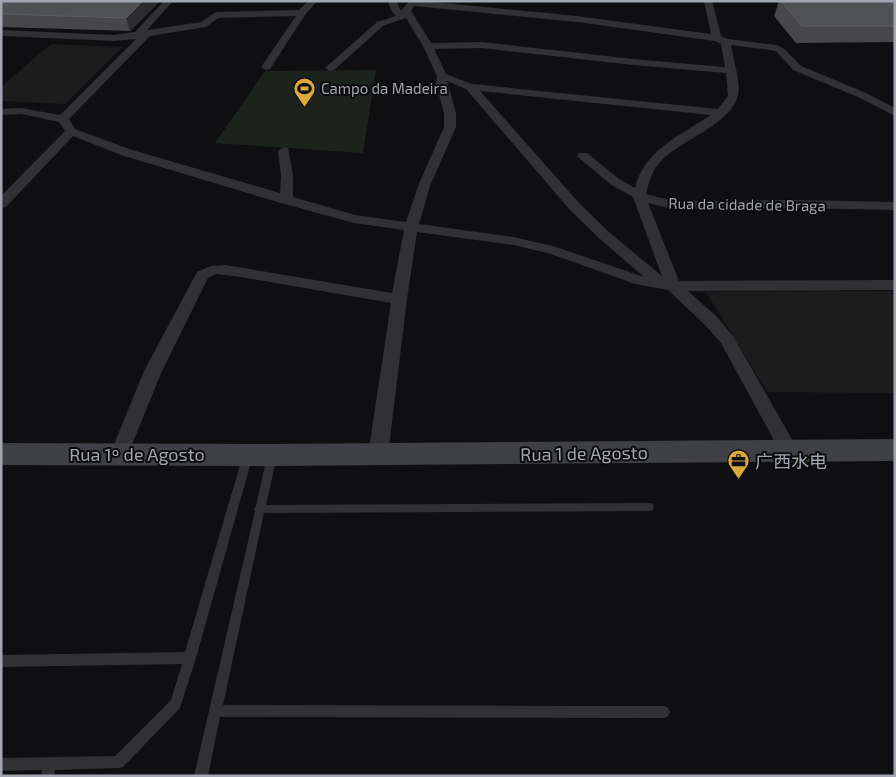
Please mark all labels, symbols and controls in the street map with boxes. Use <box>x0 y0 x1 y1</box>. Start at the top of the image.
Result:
sports icon: Campo da Madeira <box>293 76 317 107</box>
place label: Campo da Madeira <box>321 79 448 97</box>
street label: Rua da cidade de Braga <box>668 194 826 214</box>
street label: Rua 1 de Agosto <box>520 441 648 465</box>
street label: Rua 1º de Agosto <box>69 443 205 465</box>
office icon: 广西水电 <box>727 449 751 480</box>
place label: 广西水电 <box>755 450 827 472</box>

